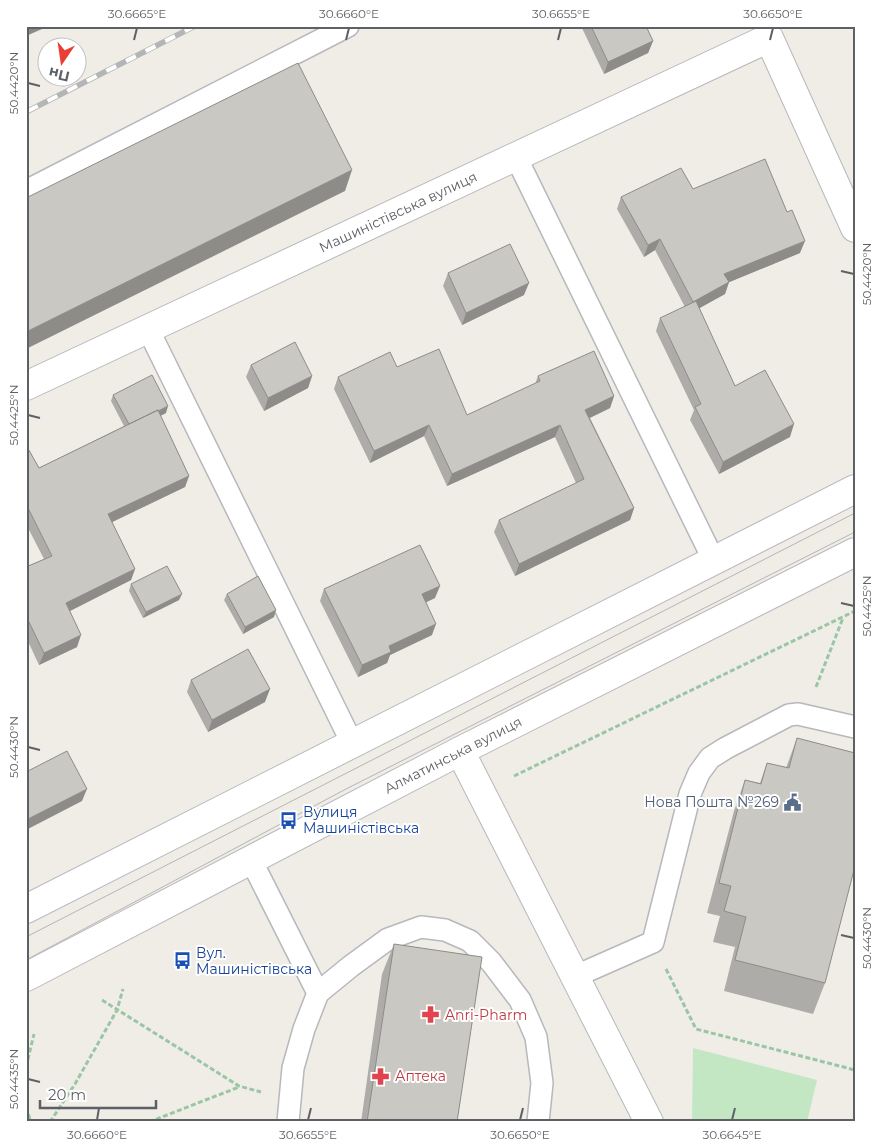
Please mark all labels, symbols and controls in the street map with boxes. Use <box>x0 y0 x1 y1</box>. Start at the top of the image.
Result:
text: 30.6665°E <box>108 6 166 21</box>
text: 30.6660°E <box>319 6 379 21</box>
text: 30.6655°E <box>532 6 590 21</box>
text: 30.6650°E <box>743 6 803 21</box>
north arrow <box>38 38 88 88</box>
text: 50.4420°N <box>6 52 21 114</box>
text: Пн <box>47 64 71 86</box>
street label: Машиністівська вулиця <box>316 167 480 257</box>
text: 50.4420°N <box>859 243 874 305</box>
text: 50.4425°N <box>6 384 21 446</box>
text: 50.4425°N <box>859 575 874 637</box>
street label: Алматинська вулиця <box>381 712 525 798</box>
text: 50.4430°N <box>6 716 21 778</box>
public building icon: Нова Пошта №269 <box>783 792 803 812</box>
place label: Нова Пошта №269 <box>644 793 779 811</box>
place label: Вулиця Машиністівська <box>303 803 419 837</box>
bus stop icon: Вулиця Машиністівська <box>279 810 299 830</box>
text: 50.4430°N <box>859 907 874 969</box>
place label: Вул. Машиністівська <box>196 944 312 978</box>
bus stop icon: Вул. Машиністівська <box>172 951 192 971</box>
pharmacy icon: Anri-Pharm <box>421 1005 441 1025</box>
place label: Anri-Pharm <box>445 1006 527 1024</box>
text: 50.4435°N <box>6 1049 21 1109</box>
pharmacy icon: Аптека <box>371 1066 391 1086</box>
place label: Аптека <box>395 1067 446 1085</box>
scale bar <box>40 1078 156 1110</box>
text: 20 m <box>48 1085 86 1104</box>
text: 30.6660°E <box>67 1127 127 1142</box>
text: 30.6655°E <box>279 1127 337 1142</box>
text: 30.6650°E <box>490 1127 550 1142</box>
text: 30.6645°E <box>702 1127 762 1142</box>

